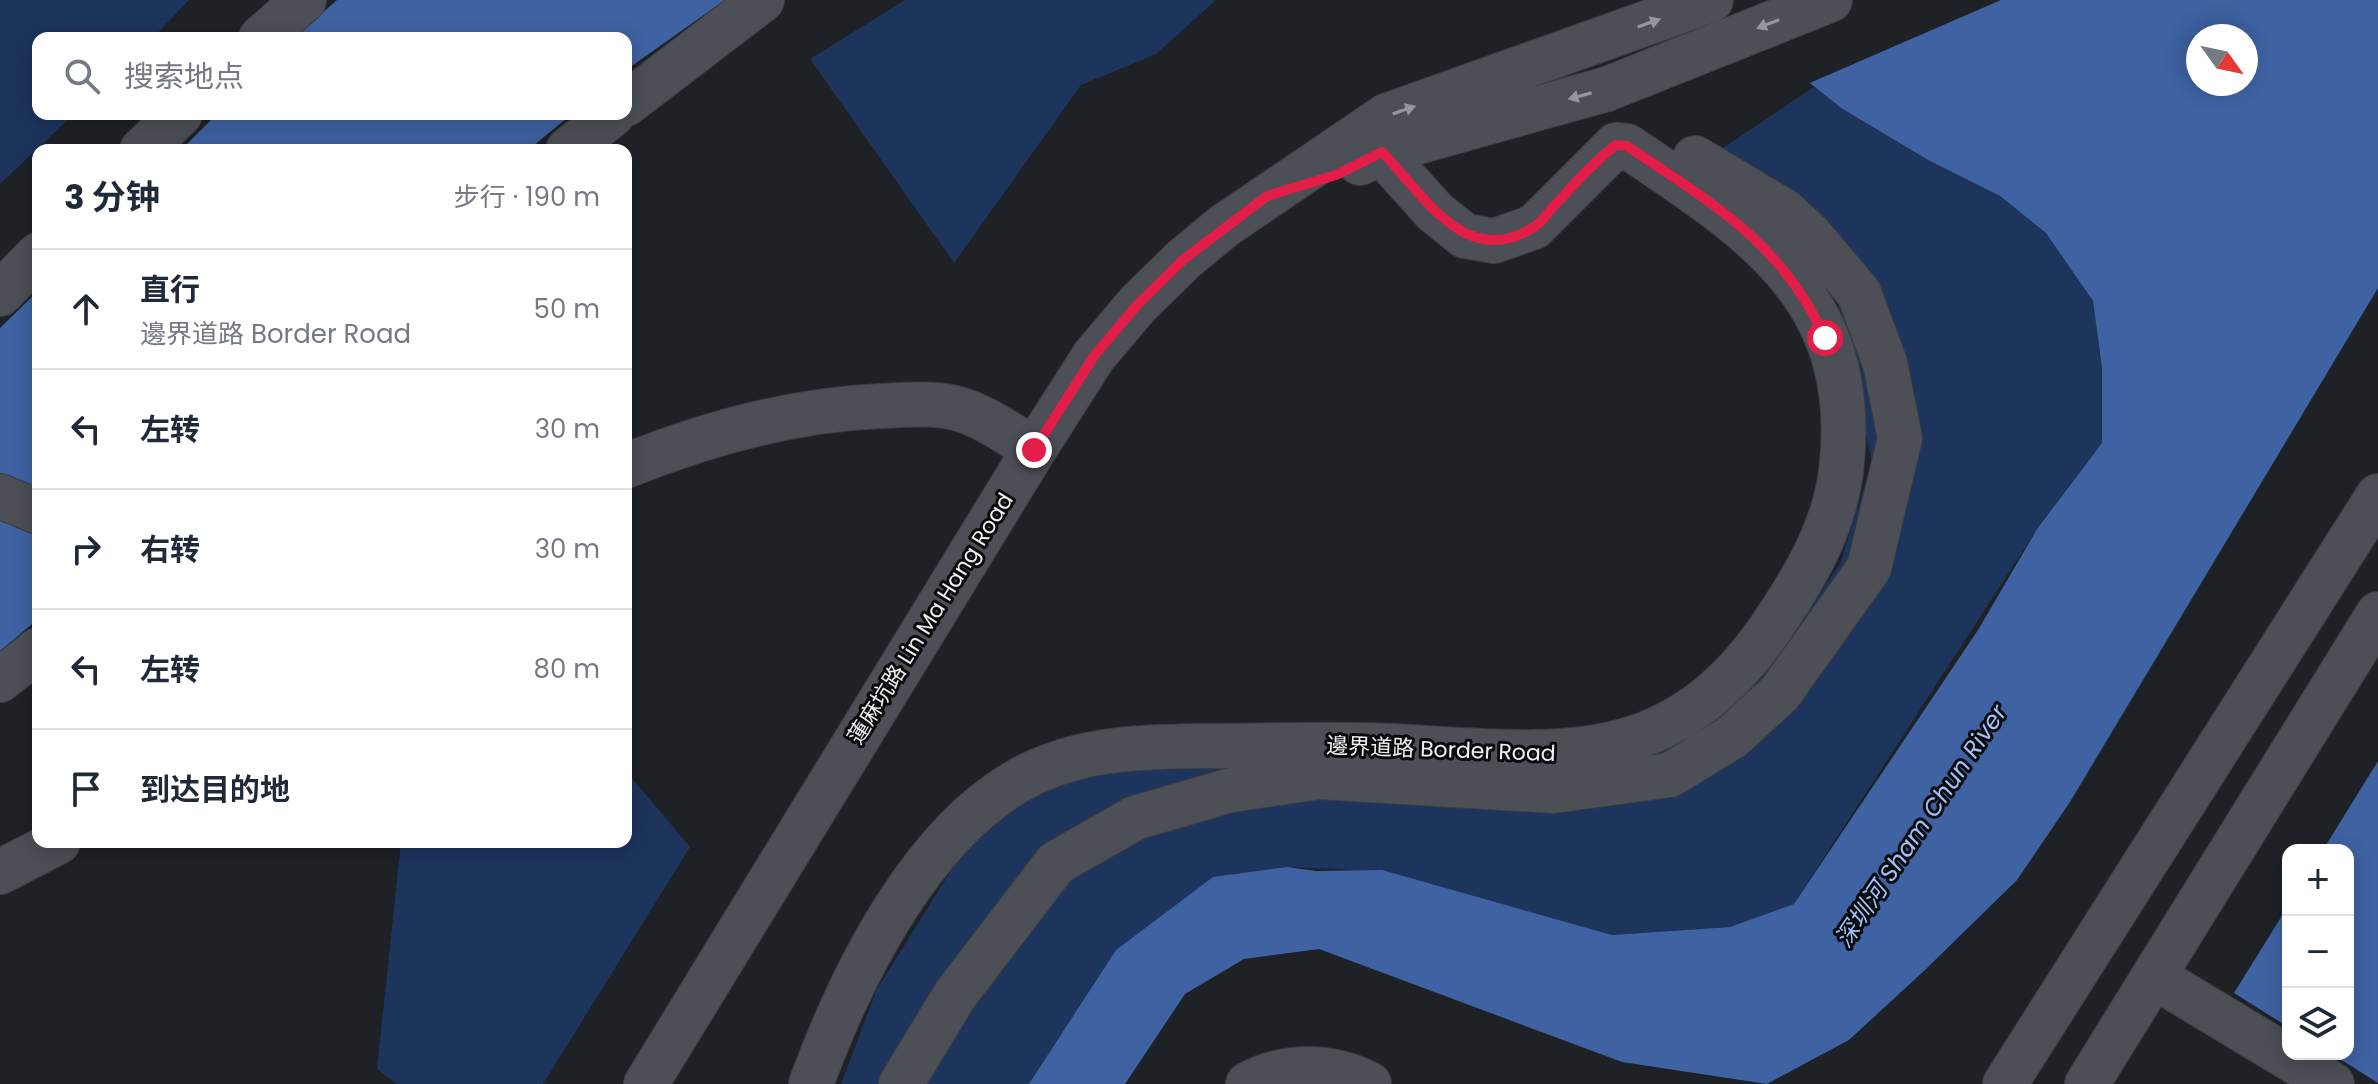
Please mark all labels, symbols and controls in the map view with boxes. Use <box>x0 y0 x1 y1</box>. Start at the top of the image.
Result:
one-way arrow <box>1637 17 1661 29</box>
one-way arrow <box>1756 18 1780 31</box>
north arrow <box>2186 24 2258 96</box>
search box <box>32 32 632 120</box>
icon: search <box>60 54 104 98</box>
text: 搜索地点 <box>124 55 244 98</box>
one-way arrow <box>1568 90 1593 102</box>
one-way arrow <box>1392 103 1416 115</box>
text: 3 分钟 <box>64 173 160 221</box>
text: 步行 · 190 m <box>454 179 600 215</box>
text: 直行 <box>140 268 200 311</box>
icon: ahead <box>64 287 108 331</box>
text: 50 m <box>534 291 600 327</box>
text: 邊界道路 Border Road <box>140 316 411 352</box>
route start <box>1807 320 1843 356</box>
icon: left <box>64 407 108 451</box>
text: 左转 <box>140 408 200 451</box>
text: 30 m <box>535 411 600 447</box>
route end <box>1016 432 1052 468</box>
street label: 蓮麻坑路 Lin Ma Hang Road <box>840 487 1021 750</box>
icon: right <box>64 527 108 571</box>
text: 右转 <box>140 528 200 571</box>
text: 30 m <box>535 531 600 567</box>
icon: left <box>64 647 108 691</box>
text: 左转 <box>140 648 200 691</box>
text: 80 m <box>534 651 600 687</box>
water label: 深圳河 Sham Chun River <box>1827 697 2015 954</box>
street label: 邊界道路 Border Road <box>1326 730 1556 769</box>
icon: arrive <box>64 767 108 811</box>
text: 到达目的地 <box>140 768 290 811</box>
map controls <box>2282 844 2354 1060</box>
button: + <box>2282 844 2354 916</box>
button: − <box>2282 916 2354 988</box>
button: layers <box>2282 988 2354 1060</box>

